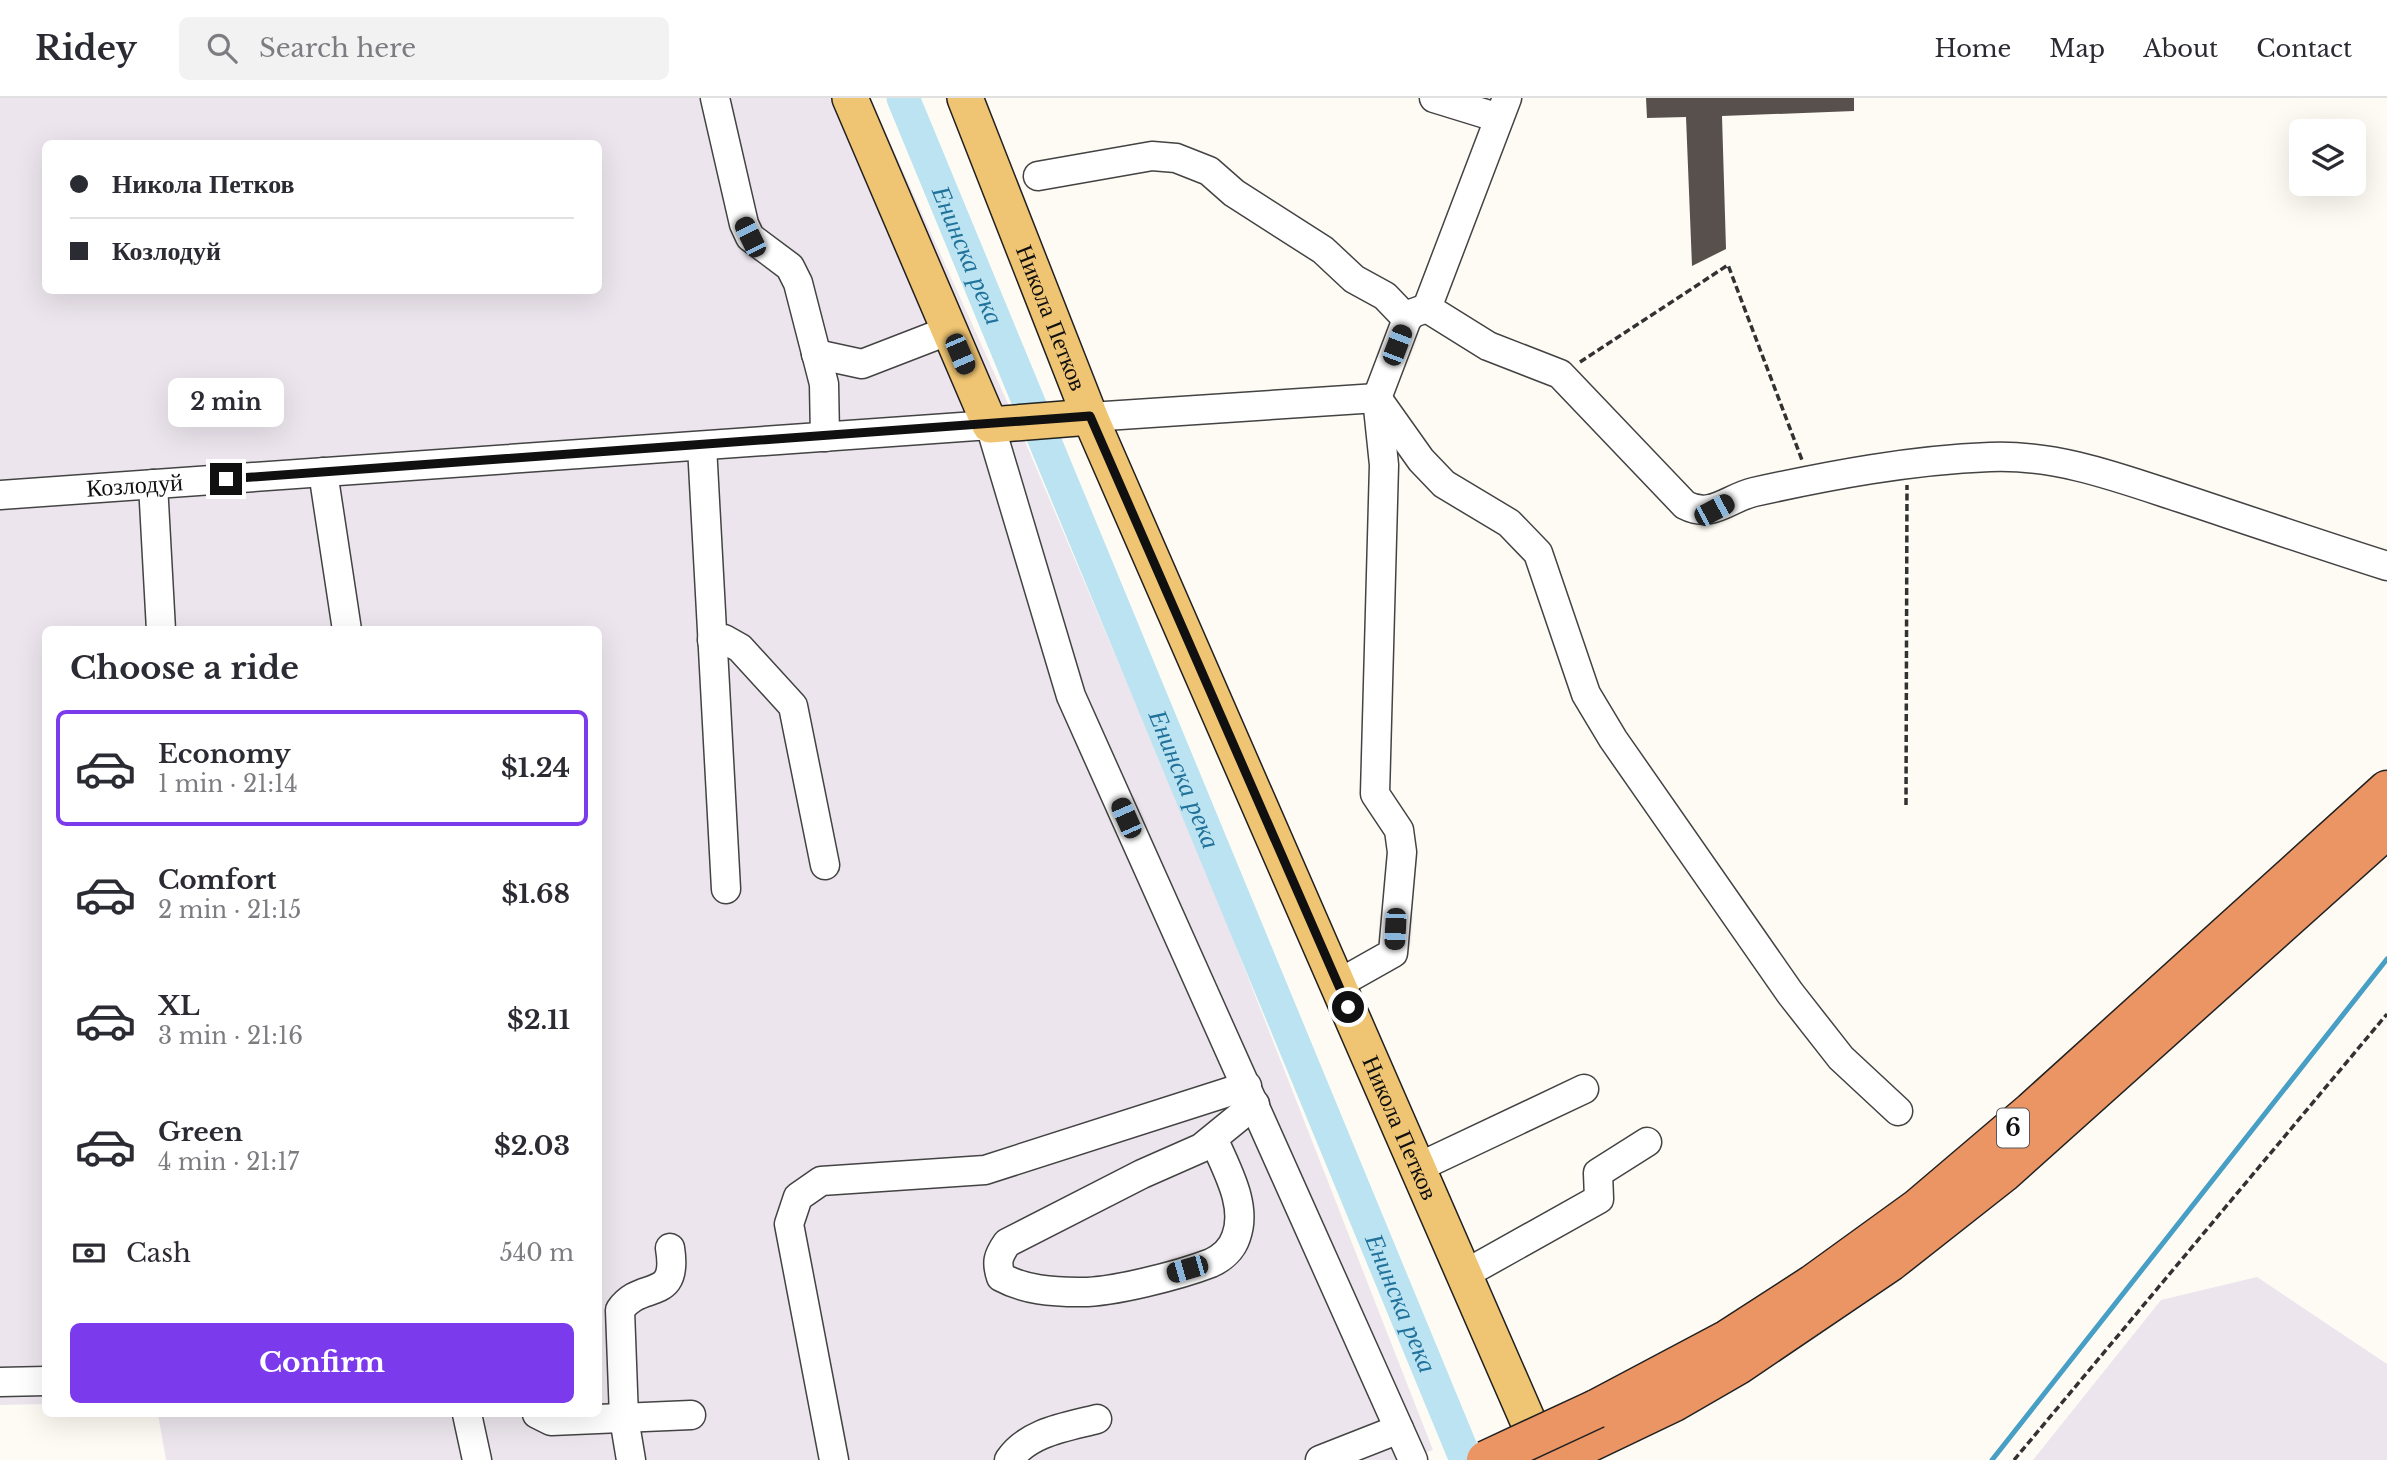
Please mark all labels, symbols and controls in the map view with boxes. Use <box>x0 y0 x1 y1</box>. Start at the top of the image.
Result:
search box <box>179 17 669 80</box>
text: Ridey <box>35 28 137 69</box>
icon: search <box>203 29 241 67</box>
text: Search here <box>259 32 416 64</box>
text: Home <box>1935 34 2011 63</box>
text: Map <box>2049 34 2105 63</box>
text: About <box>2143 34 2218 63</box>
text: Contact <box>2256 34 2352 63</box>
map controls <box>2289 119 2366 196</box>
button: layers <box>2289 119 2366 196</box>
text: Никола Петков <box>112 168 295 200</box>
water label: Енинска река <box>925 180 1011 329</box>
car <box>732 214 769 260</box>
text: Козлодуй <box>112 235 221 267</box>
street label: Никола Петков <box>1010 240 1093 395</box>
car <box>1380 322 1415 368</box>
car <box>943 331 978 377</box>
callout: 2 min <box>168 378 284 426</box>
text: 2 min <box>190 388 262 416</box>
route end <box>210 463 242 495</box>
street label: Козлодуй <box>85 467 184 503</box>
car <box>1691 491 1738 529</box>
text: Choose a ride <box>70 648 299 688</box>
water label: Енинска река <box>1141 704 1227 853</box>
icon: car <box>74 737 137 800</box>
text: Economy <box>158 738 291 770</box>
text: $1.24 <box>501 752 570 784</box>
text: 1 min · 21:14 <box>158 770 298 798</box>
car <box>1108 795 1145 841</box>
icon: car <box>74 863 137 926</box>
text: Comfort <box>158 864 276 896</box>
text: $1.68 <box>501 878 570 910</box>
text: 2 min · 21:15 <box>158 896 301 924</box>
car <box>1384 907 1407 951</box>
icon: car <box>74 989 137 1052</box>
text: XL <box>158 990 200 1022</box>
route start <box>1332 991 1364 1023</box>
text: $2.11 <box>507 1004 570 1036</box>
text: 3 min · 21:16 <box>158 1022 303 1050</box>
street label: Никола Петков <box>1356 1051 1445 1204</box>
road number: 6 <box>1997 1108 2029 1148</box>
icon: car <box>74 1115 137 1178</box>
text: Green <box>158 1116 243 1148</box>
text: $2.03 <box>494 1130 570 1162</box>
text: 4 min · 21:17 <box>158 1148 299 1176</box>
water label: Енинска река <box>1358 1228 1444 1377</box>
icon: cash <box>70 1234 108 1272</box>
text: Cash <box>126 1237 191 1269</box>
text: 540 m <box>500 1239 574 1267</box>
car <box>1164 1253 1211 1285</box>
button: Confirm <box>70 1323 574 1403</box>

